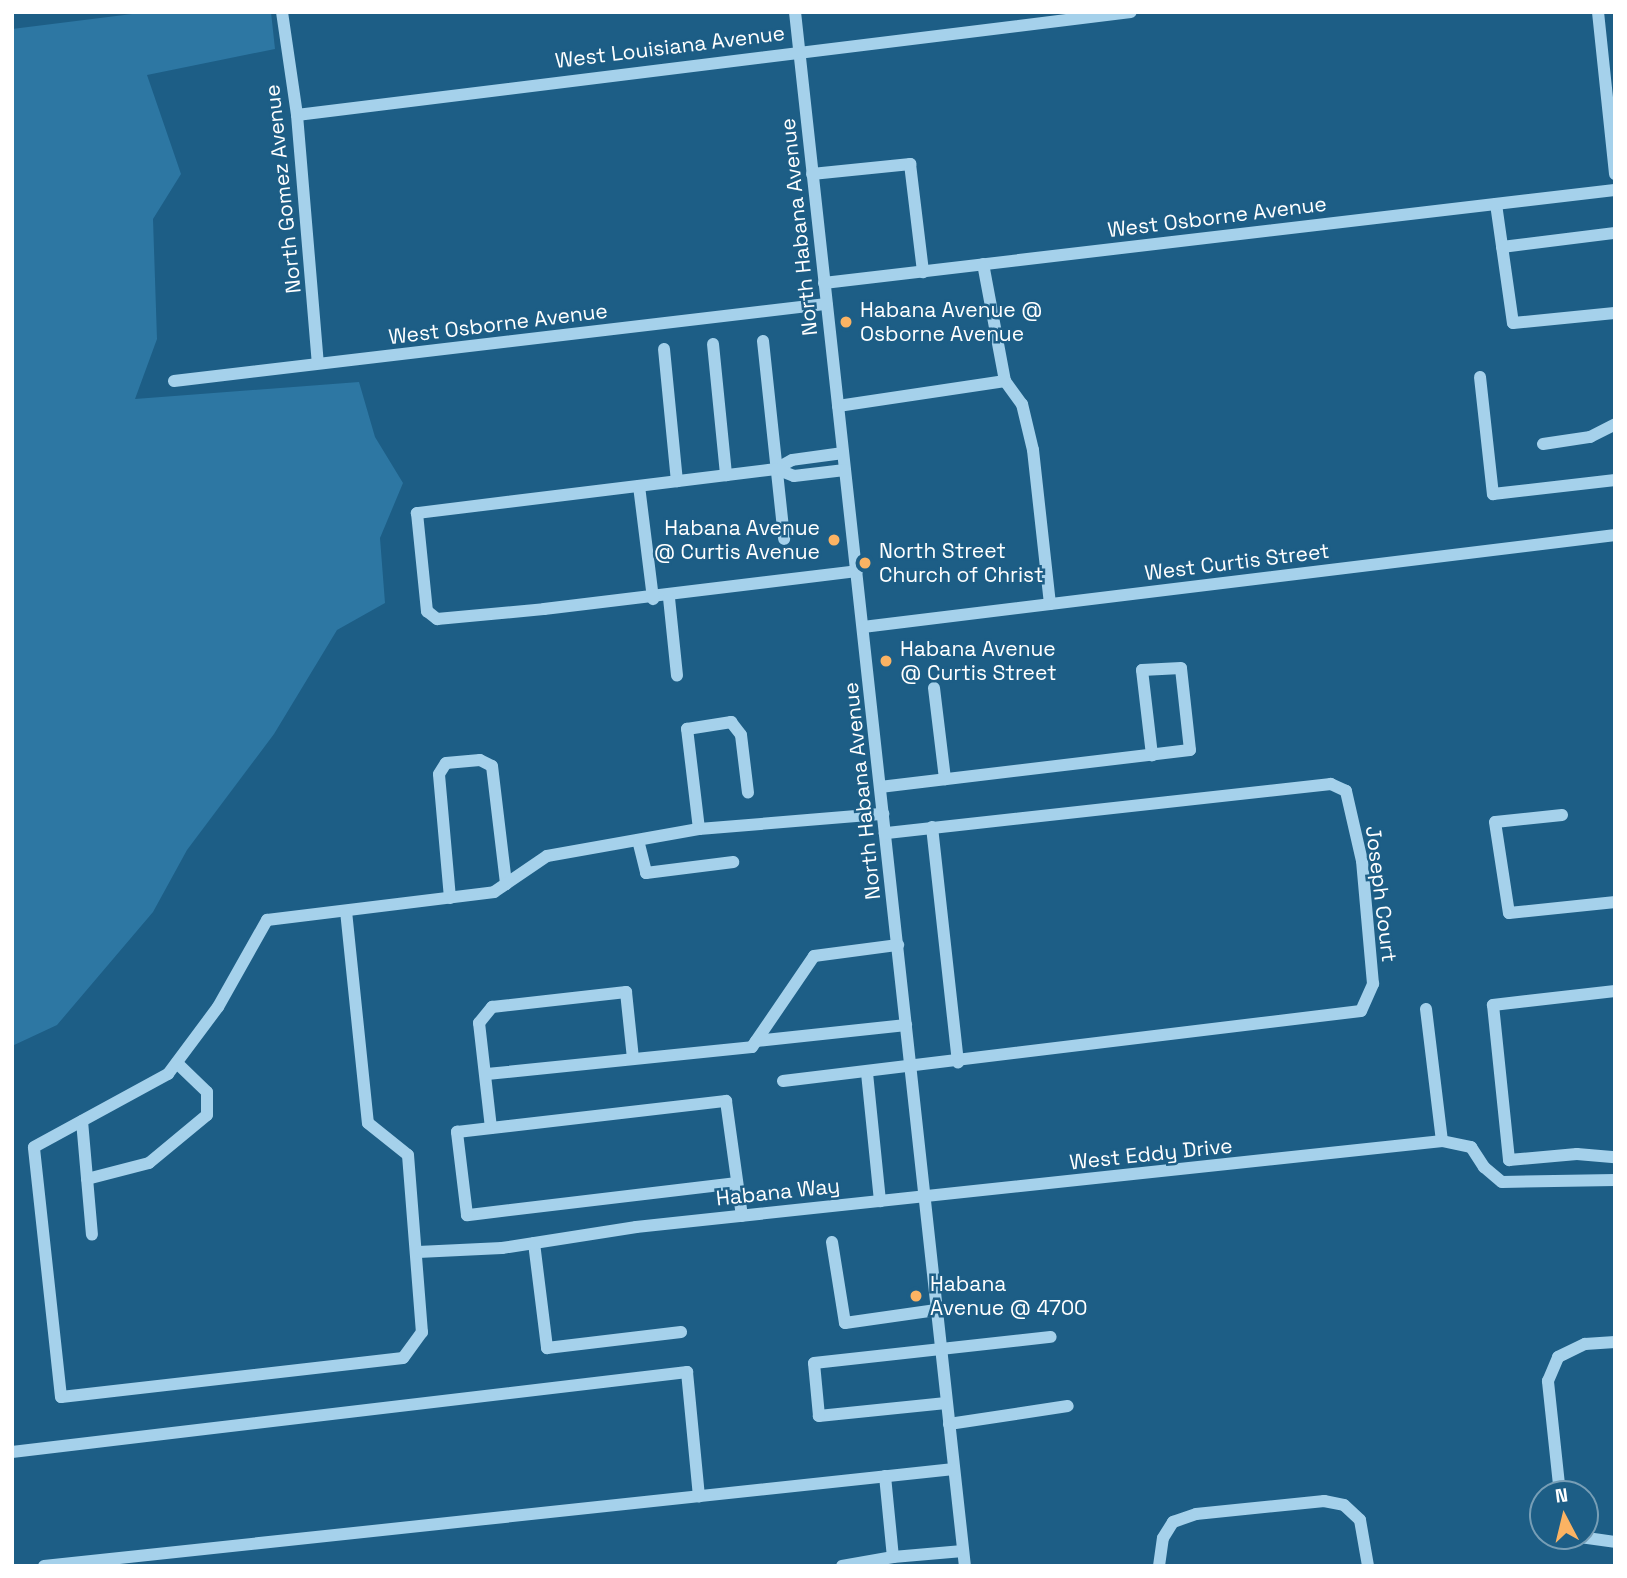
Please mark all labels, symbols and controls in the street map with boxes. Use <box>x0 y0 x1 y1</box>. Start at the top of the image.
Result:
street label: West Louisiana Avenue <box>554 20 786 74</box>
street label: North Gomez Avenue <box>259 83 307 295</box>
street label: North Habana Avenue <box>775 117 823 337</box>
street label: West Osborne Avenue <box>1106 191 1328 243</box>
place label: Habana Avenue @ Osborne Avenue <box>860 297 1043 347</box>
street label: West Osborne Avenue <box>387 298 609 350</box>
marker: Habana Avenue @ Osborne Avenue <box>838 314 854 330</box>
place label: Habana Avenue @ Curtis Avenue <box>653 515 820 565</box>
marker: Habana Avenue @ Curtis Avenue <box>826 532 842 548</box>
place label: North Street Church of Christ <box>879 538 1044 588</box>
street label: West Curtis Street <box>1143 538 1331 586</box>
marker: North Street Church of Christ <box>857 555 873 571</box>
place label: Habana Avenue @ Curtis Street <box>900 636 1057 686</box>
marker: Habana Avenue @ Curtis Street <box>878 653 894 669</box>
street label: North Habana Avenue <box>838 681 886 901</box>
street label: Joseph Court <box>1360 824 1402 964</box>
street label: West Eddy Drive <box>1068 1133 1234 1175</box>
street label: Habana Way <box>715 1173 841 1211</box>
place label: Habana Avenue @ 4700 <box>930 1271 1088 1321</box>
marker: Habana Avenue @ 4700 <box>908 1288 924 1304</box>
north arrow <box>1529 1480 1599 1550</box>
text: N <box>1554 1482 1569 1509</box>

